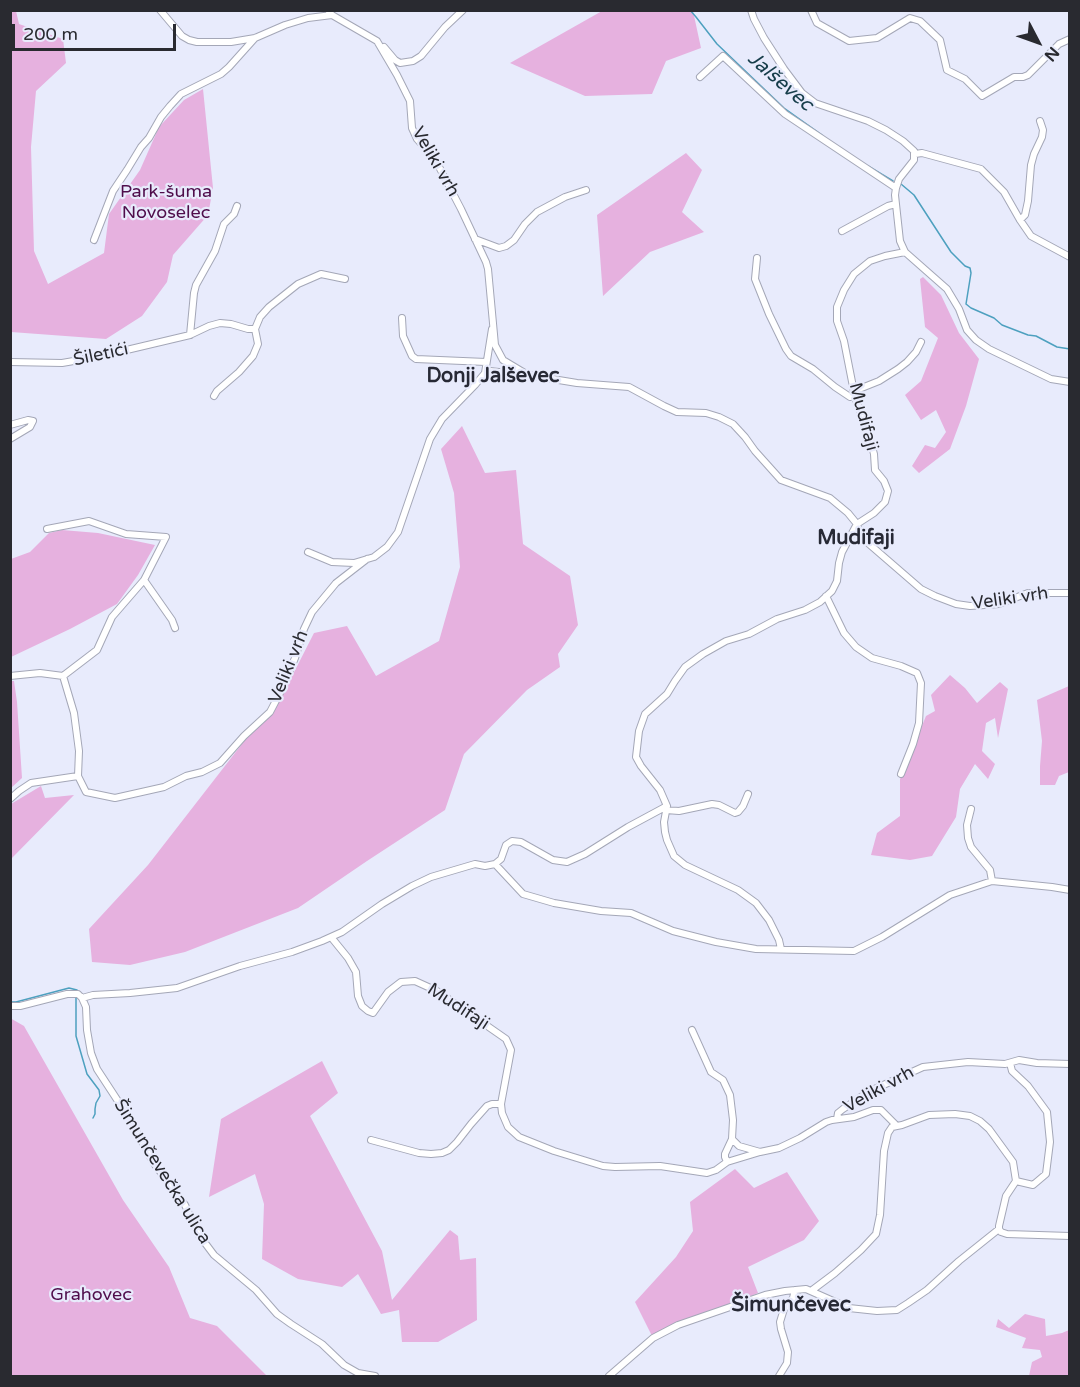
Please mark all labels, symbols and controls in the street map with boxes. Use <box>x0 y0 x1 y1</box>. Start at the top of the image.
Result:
scale bar <box>15 12 178 50</box>
north arrow <box>1008 12 1068 72</box>
text: 200 m <box>23 23 78 45</box>
text: N <box>1040 42 1063 65</box>
water label: Jalševec <box>742 47 818 117</box>
street label: Veliki vrh <box>406 123 464 201</box>
park label: Park-šuma Novoselec <box>120 181 212 224</box>
street label: Šiletići <box>72 339 130 371</box>
district label: Donji Jalševec <box>426 365 560 389</box>
street label: Mudifaji <box>844 381 882 453</box>
district label: Mudifaji <box>817 527 895 551</box>
street label: Veliki vrh <box>970 583 1050 615</box>
street label: Veliki vrh <box>265 627 313 707</box>
street label: Mudifaji <box>423 979 493 1035</box>
street label: Veliki vrh <box>840 1062 918 1118</box>
street label: Šimunčevečka ulica <box>109 1096 215 1248</box>
park label: Grahovec <box>50 1284 132 1306</box>
district label: Šimunčevec <box>731 1292 851 1318</box>

